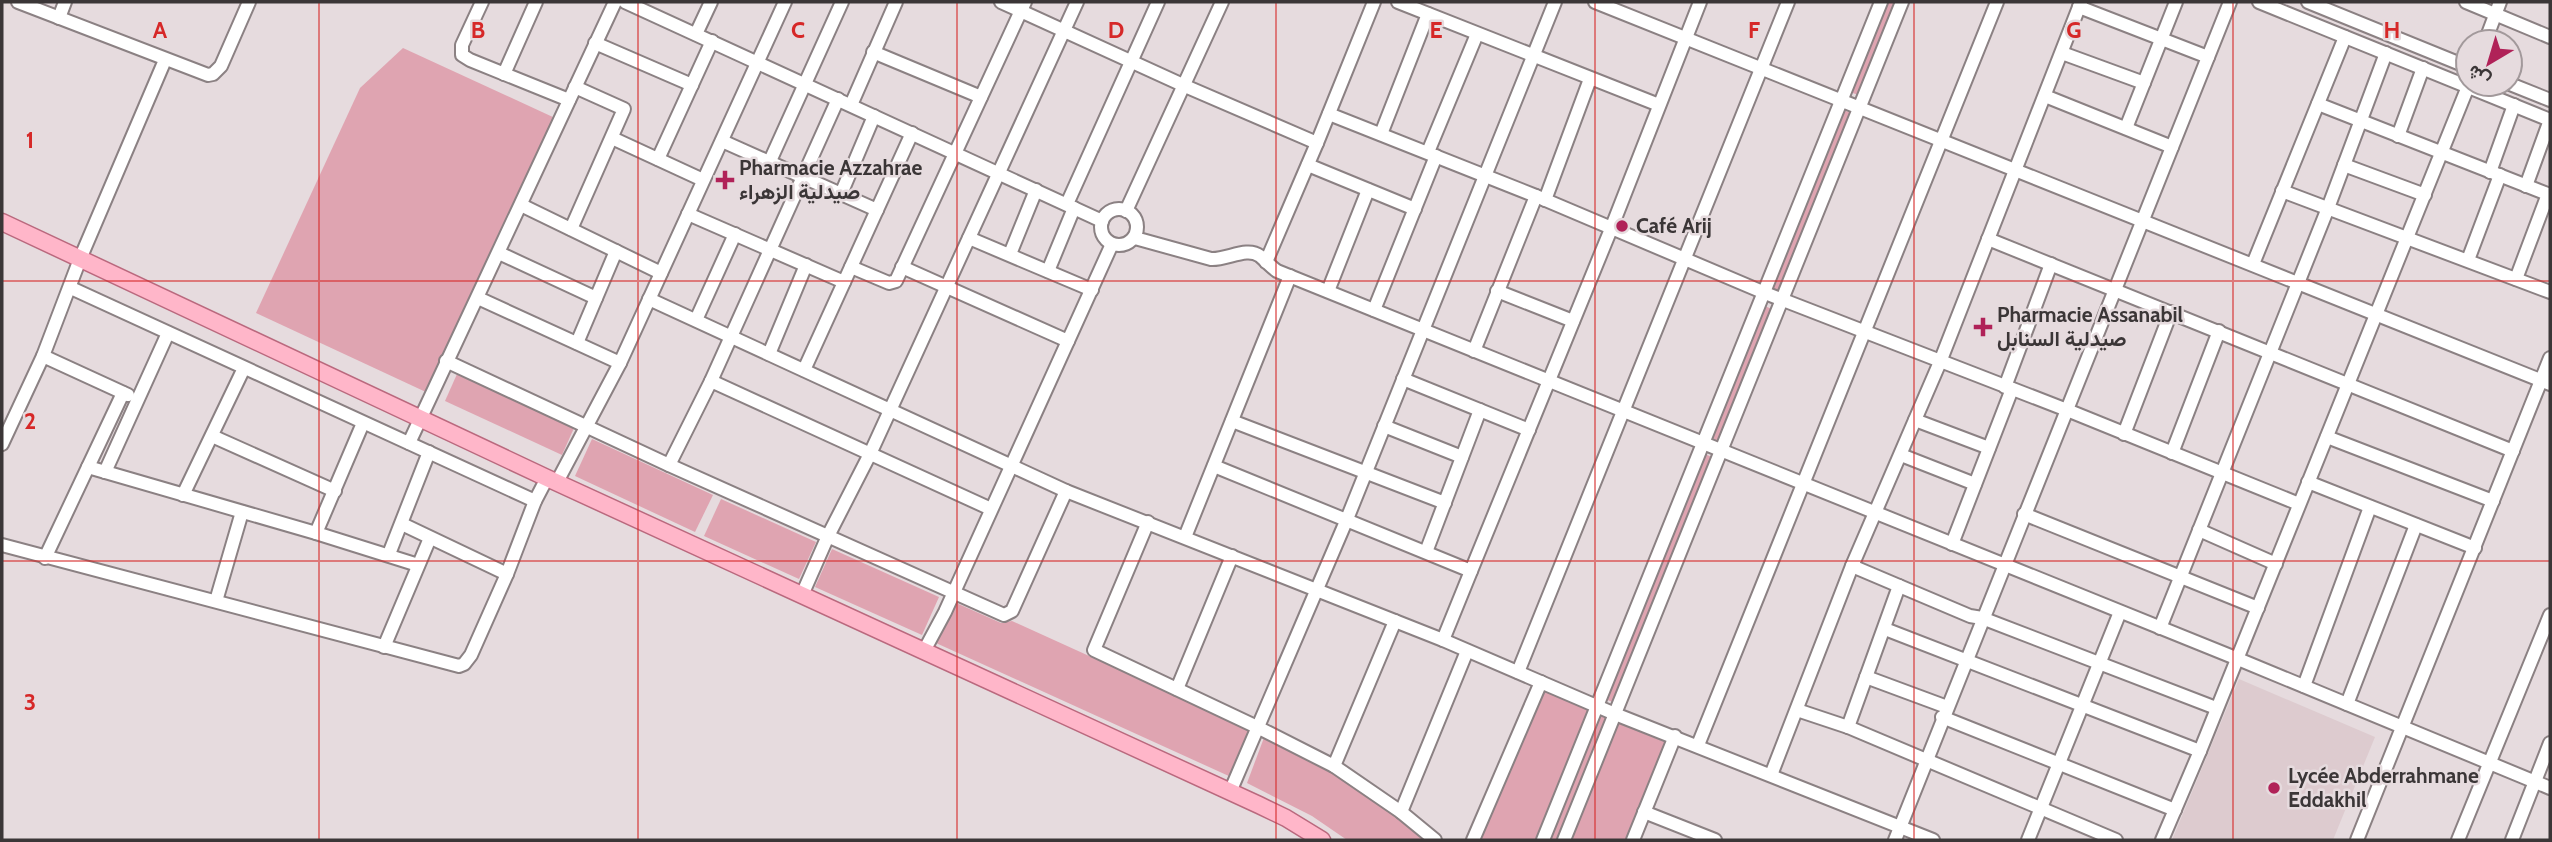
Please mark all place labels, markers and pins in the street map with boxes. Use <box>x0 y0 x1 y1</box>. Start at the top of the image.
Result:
place label: Pharmacie Azzahrae صيدلية الزهراء <box>739 155 922 205</box>
marker: Pharmacie Azzahrae صيدلية الزهراء <box>717 172 733 188</box>
place label: Café Arij <box>1636 213 1712 238</box>
marker: Café Arij <box>1614 218 1630 234</box>
place label: Pharmacie Assanabil صيدلية السنابل <box>1997 302 2184 351</box>
marker: Pharmacie Assanabil صيدلية السنابل <box>1975 319 1991 335</box>
place label: Lycée Abderrahmane Eddakhil <box>2288 763 2479 812</box>
marker: Lycée Abderrahmane Eddakhil <box>2266 780 2282 796</box>

